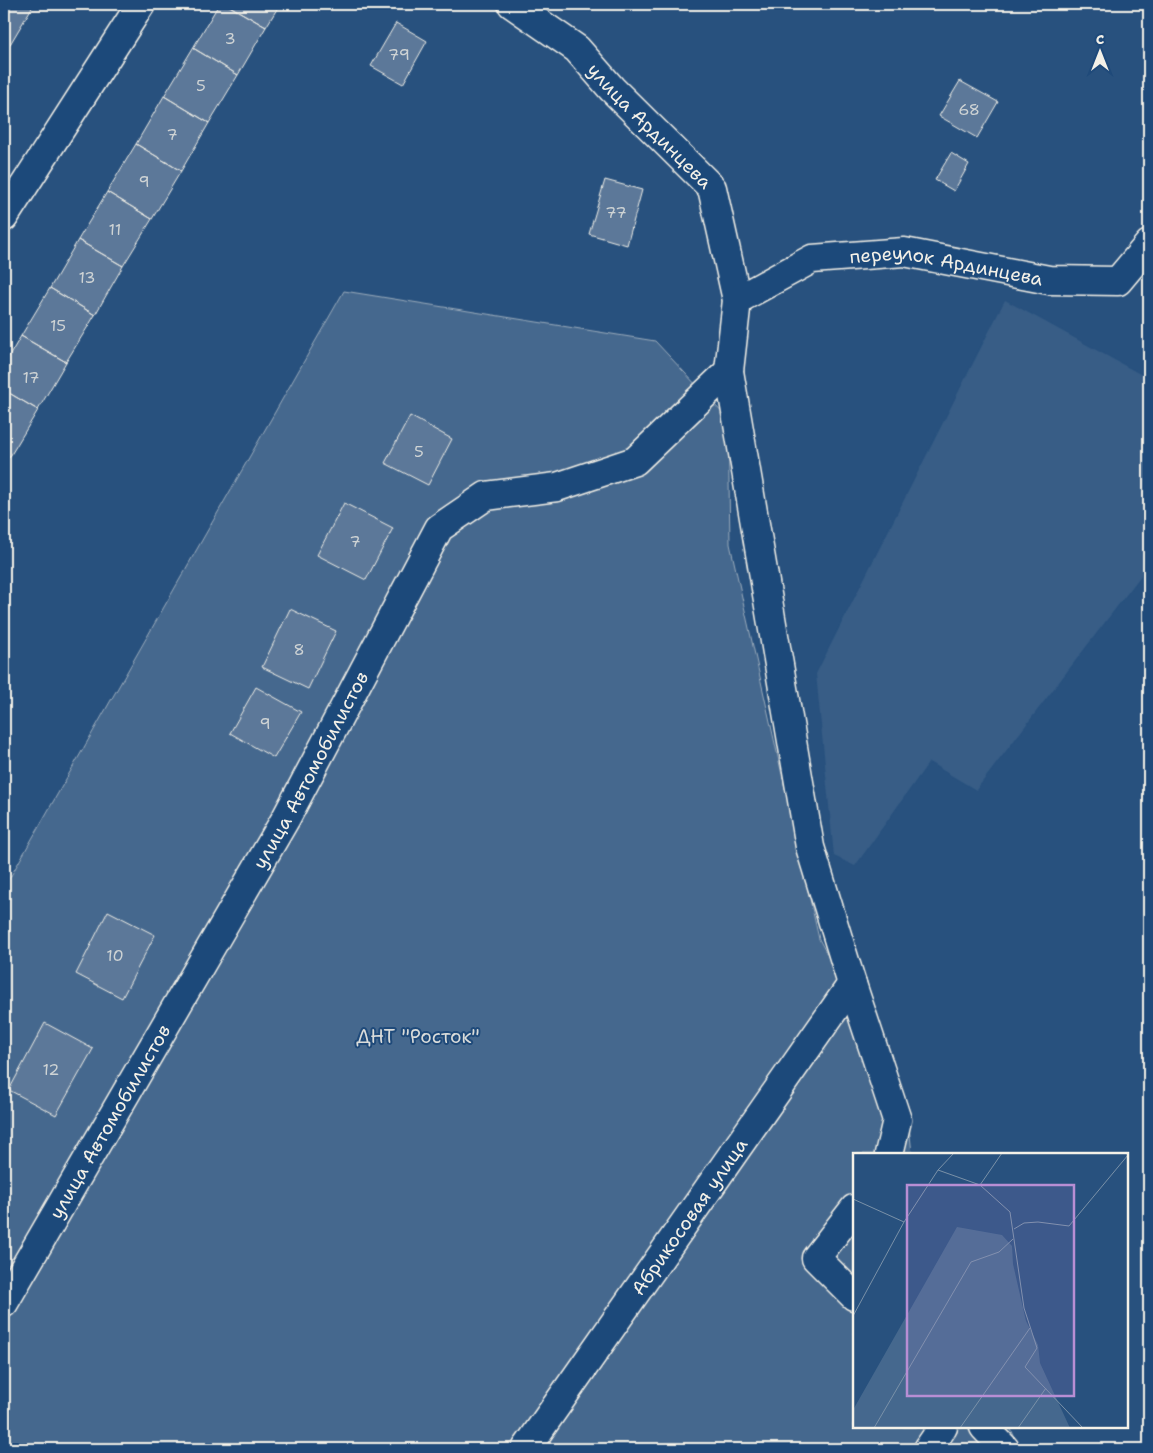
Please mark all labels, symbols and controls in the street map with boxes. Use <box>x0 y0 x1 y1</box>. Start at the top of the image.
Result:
house number: 3 <box>224 28 236 49</box>
north arrow <box>1076 28 1126 78</box>
text: С <box>1096 30 1104 48</box>
house number: 79 <box>388 44 410 65</box>
street label: улица Ардинцева <box>582 58 718 194</box>
house number: 5 <box>196 75 206 96</box>
house number: 68 <box>958 99 980 120</box>
house number: 7 <box>166 124 178 145</box>
house number: 9 <box>138 171 150 192</box>
house number: 77 <box>605 202 627 223</box>
house number: 11 <box>109 219 121 240</box>
street label: переулок Ардинцева <box>849 240 1045 292</box>
house number: 13 <box>78 267 96 288</box>
house number: 15 <box>50 315 66 336</box>
house number: 17 <box>22 367 40 388</box>
house number: 5 <box>414 441 424 462</box>
house number: 7 <box>349 531 361 552</box>
house number: 8 <box>293 639 305 660</box>
street label: улица Автомобилистов <box>247 667 374 873</box>
house number: 9 <box>259 713 271 734</box>
house number: 10 <box>106 945 124 966</box>
street label: улица Автомобилистов <box>44 1020 176 1224</box>
park label: ДНТ "Росток" <box>356 1024 480 1049</box>
house number: 12 <box>42 1059 60 1080</box>
street label: Абрикосовая улица <box>626 1133 753 1300</box>
inset map <box>853 1153 1128 1428</box>

